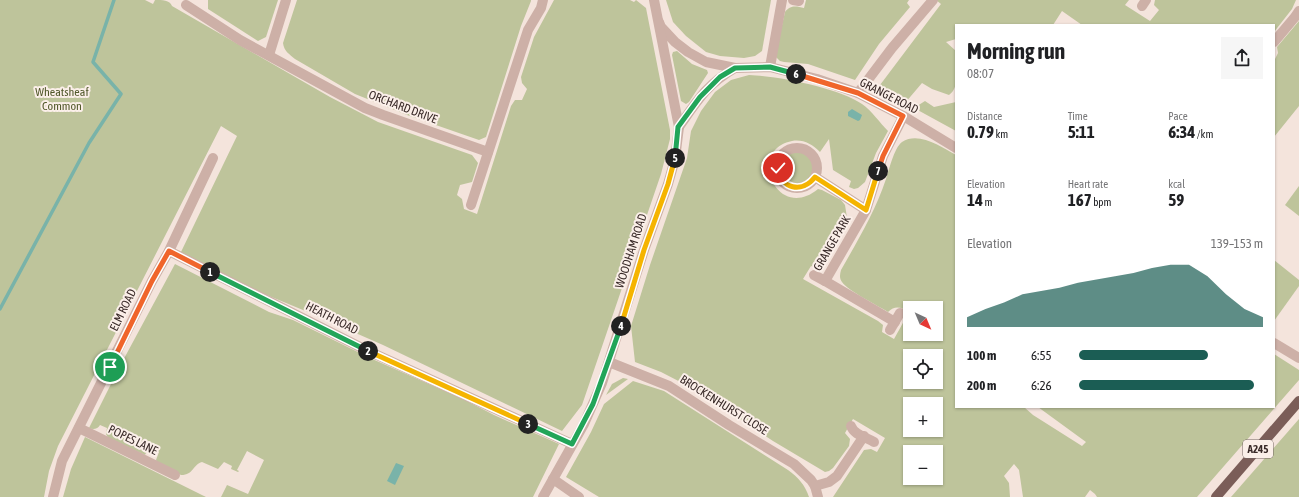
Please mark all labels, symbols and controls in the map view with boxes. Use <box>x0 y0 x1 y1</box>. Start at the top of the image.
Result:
button: share <box>1221 37 1263 79</box>
text: Morning run <box>967 38 1065 64</box>
pin: 6 <box>786 64 806 84</box>
text: 08:07 <box>967 66 994 81</box>
text: 6 <box>793 68 799 80</box>
street label: GRANGE ROAD <box>857 75 921 117</box>
park label: Wheatsheaf Common <box>35 85 89 113</box>
street label: ORCHARD DRIVE <box>367 88 439 126</box>
text: Distance <box>967 110 1002 122</box>
text: Time <box>1068 110 1088 122</box>
text: Pace <box>1168 110 1188 122</box>
text: 0.79 <box>967 122 994 142</box>
text: 5:11 <box>1068 122 1095 142</box>
text: 6:34 <box>1168 122 1195 142</box>
text: km <box>994 128 1008 140</box>
text: /km <box>1195 128 1213 140</box>
pin: 5 <box>665 148 685 168</box>
pin <box>761 151 795 185</box>
text: 5 <box>672 152 678 164</box>
icon: check <box>767 157 789 179</box>
pin: 7 <box>868 161 888 181</box>
text: 7 <box>875 165 881 177</box>
text: Elevation <box>967 178 1005 190</box>
text: Heart rate <box>1068 178 1108 190</box>
text: kcal <box>1168 178 1185 190</box>
text: 14 <box>967 190 983 210</box>
text: 167 <box>1068 190 1092 210</box>
text: 59 <box>1168 190 1184 210</box>
text: m <box>983 196 992 208</box>
text: bpm <box>1092 196 1112 208</box>
street label: WOODHAM ROAD <box>612 212 650 290</box>
street label: GRANGE PARK <box>811 213 854 273</box>
text: Elevation <box>967 236 1012 251</box>
text: 139–153 m <box>1211 236 1263 251</box>
pin: 1 <box>200 262 220 282</box>
text: 1 <box>207 266 213 278</box>
street label: ELM ROAD <box>107 286 139 333</box>
street label: HEATH ROAD <box>303 299 361 337</box>
north arrow <box>903 301 943 341</box>
map controls <box>903 301 943 485</box>
pin: 4 <box>611 316 631 336</box>
text: 4 <box>618 320 624 332</box>
pin: 2 <box>358 341 378 361</box>
text: 2 <box>365 345 371 357</box>
text: 100 m <box>967 348 996 363</box>
text: 6:55 <box>1031 348 1052 363</box>
button: locate <box>903 349 943 389</box>
pin <box>93 350 127 384</box>
icon: arrive <box>99 356 121 378</box>
street label: BROCKENHURST CLOSE <box>677 372 771 438</box>
text: 200 m <box>967 378 996 393</box>
text: 6:26 <box>1031 378 1052 393</box>
button: + <box>903 397 943 437</box>
pin: 3 <box>518 414 538 434</box>
text: 3 <box>525 418 531 430</box>
street label: POPES LANE <box>106 422 160 458</box>
road number: A245 <box>1243 440 1273 458</box>
button: − <box>903 445 943 485</box>

